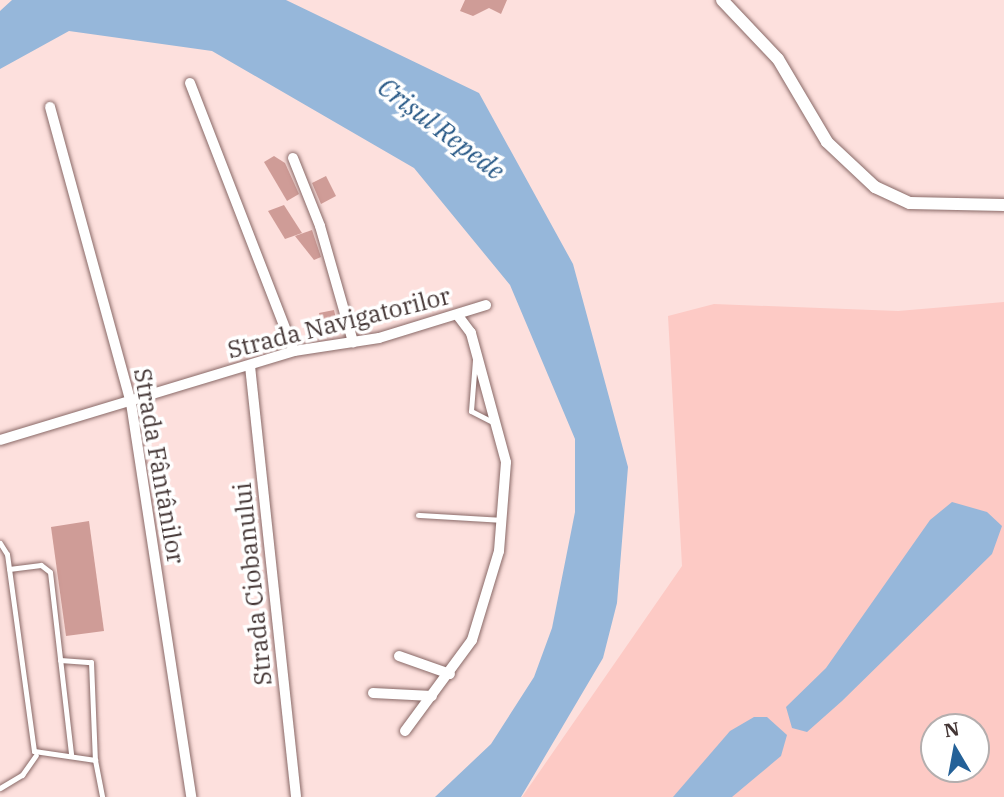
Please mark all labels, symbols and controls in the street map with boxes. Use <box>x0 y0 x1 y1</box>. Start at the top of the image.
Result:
water label: Crișul Repede <box>372 71 510 187</box>
street label: Strada Navigatorilor <box>225 281 453 365</box>
street label: Strada Fântânilor <box>128 366 190 566</box>
street label: Strada Ciobanului <box>228 481 278 687</box>
north arrow <box>920 713 990 783</box>
text: N <box>942 716 961 742</box>

